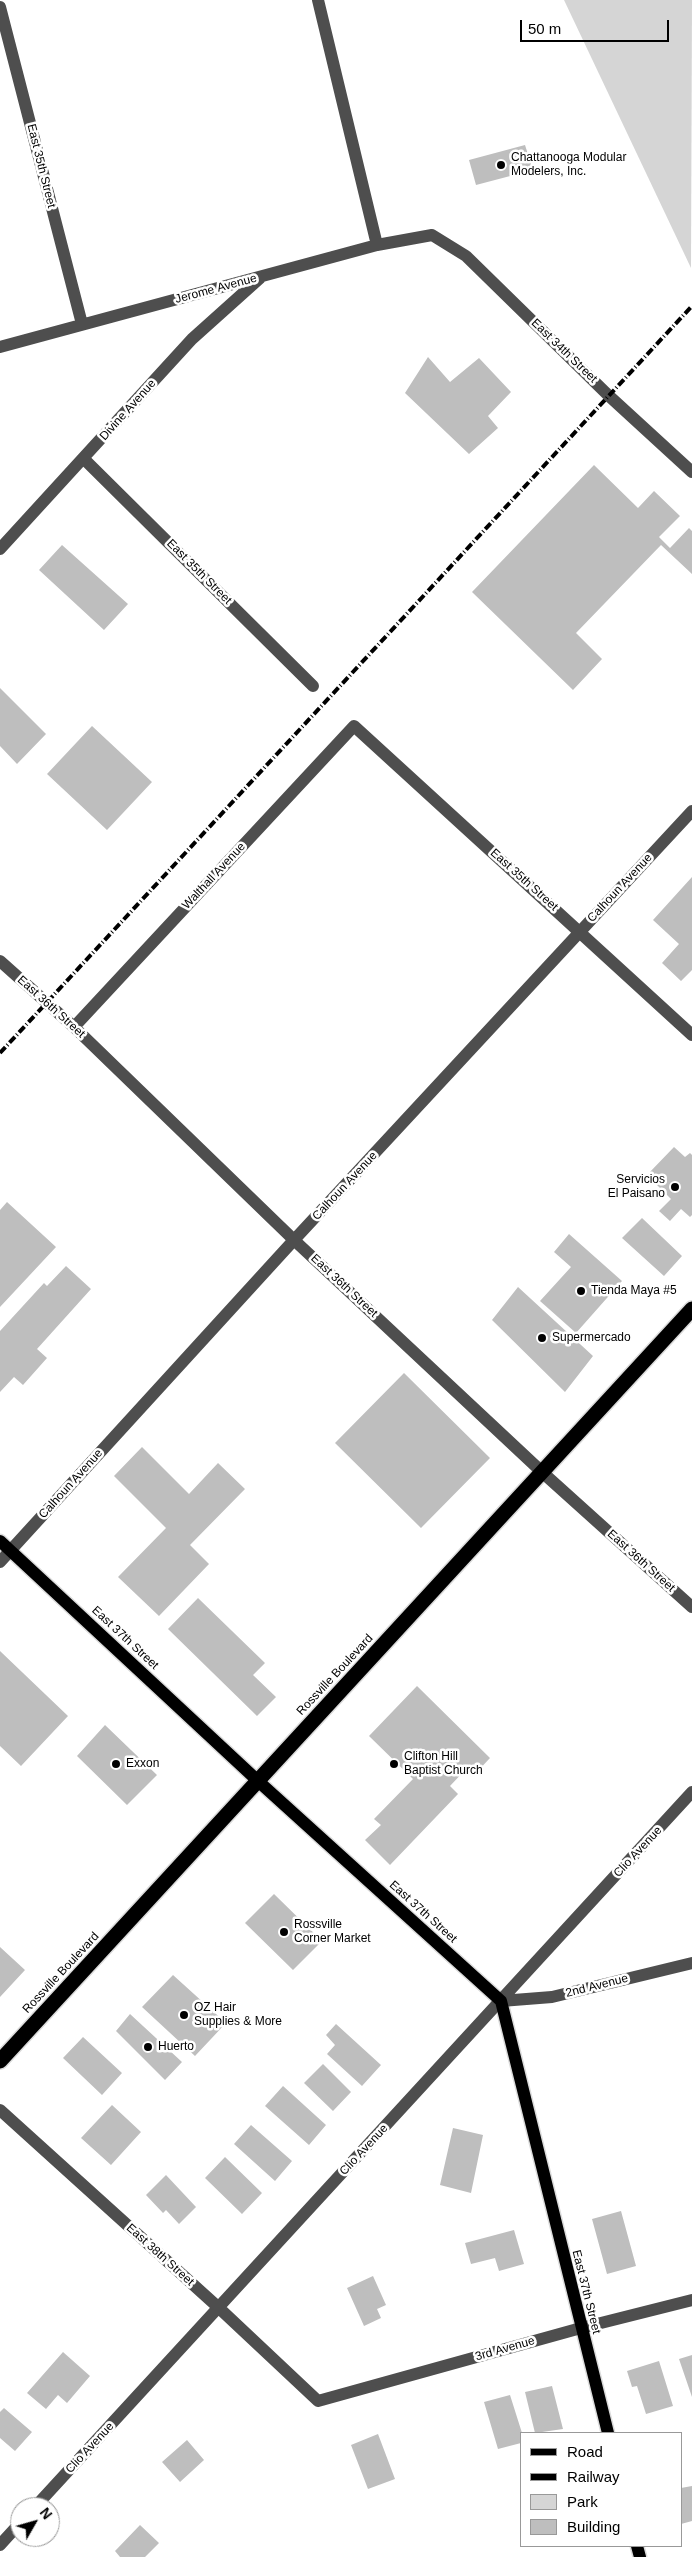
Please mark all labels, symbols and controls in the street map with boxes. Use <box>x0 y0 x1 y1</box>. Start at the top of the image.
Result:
scale bar <box>522 10 671 42</box>
text: 50 m <box>528 20 561 37</box>
street label: East 35th Street <box>24 123 58 209</box>
place label: Chattanooga Modular Modelers, Inc. <box>511 151 626 179</box>
marker: Chattanooga Modular Modelers, Inc. <box>495 159 507 171</box>
street label: Jerome Avenue <box>174 271 258 307</box>
street label: East 34th Street <box>528 316 600 386</box>
street label: Divine Avenue <box>97 377 159 443</box>
street label: East 35th Street <box>163 536 235 608</box>
street label: Walthall Avenue <box>179 840 249 912</box>
street label: East 35th Street <box>487 846 561 914</box>
street label: Calhoun Avenue <box>585 851 655 925</box>
street label: East 36th Street <box>14 973 88 1041</box>
street label: Calhoun Avenue <box>310 1149 380 1223</box>
place label: Servicios El Paisano <box>608 1173 665 1201</box>
marker: Servicios El Paisano <box>669 1181 681 1193</box>
street label: East 36th Street <box>308 1251 380 1321</box>
place label: Tienda Maya #5 <box>591 1284 677 1298</box>
marker: Tienda Maya #5 <box>575 1285 587 1297</box>
place label: Supermercado <box>552 1331 631 1345</box>
marker: Supermercado <box>536 1332 548 1344</box>
street label: Calhoun Avenue <box>36 1446 106 1522</box>
street label: East 36th Street <box>604 1527 678 1595</box>
street label: East 37th Street <box>89 1603 161 1673</box>
street label: Rossville Boulevard <box>294 1632 376 1718</box>
place label: Clifton Hill Baptist Church <box>404 1750 483 1778</box>
place label: Exxon <box>126 1757 159 1771</box>
marker: Exxon <box>110 1758 122 1770</box>
marker: Clifton Hill Baptist Church <box>388 1758 400 1770</box>
street label: Clio Avenue <box>611 1824 665 1880</box>
street label: East 37th Street <box>386 1878 460 1946</box>
place label: Rossville Corner Market <box>294 1918 371 1946</box>
marker: Rossville Corner Market <box>278 1926 290 1938</box>
street label: Rossville Boulevard <box>20 1930 102 2016</box>
street label: 2nd Avenue <box>564 1971 630 2001</box>
place label: OZ Hair Supplies & More <box>194 2001 282 2029</box>
marker: OZ Hair Supplies & More <box>178 2009 190 2021</box>
place label: Huerto <box>158 2040 194 2054</box>
marker: Huerto <box>142 2041 154 2053</box>
street label: Clio Avenue <box>337 2122 391 2178</box>
street label: East 38th Street <box>123 2221 197 2289</box>
street label: East 37th Street <box>569 2249 603 2335</box>
street label: 3rd Avenue <box>474 2334 536 2364</box>
street label: Clio Avenue <box>63 2420 117 2476</box>
legend <box>520 2432 682 2547</box>
text: Road <box>567 2443 603 2460</box>
text: Railway <box>567 2468 620 2485</box>
text: Park <box>567 2493 598 2510</box>
north arrow <box>10 2497 60 2547</box>
text: N <box>37 2504 55 2522</box>
text: Building <box>567 2518 620 2535</box>

